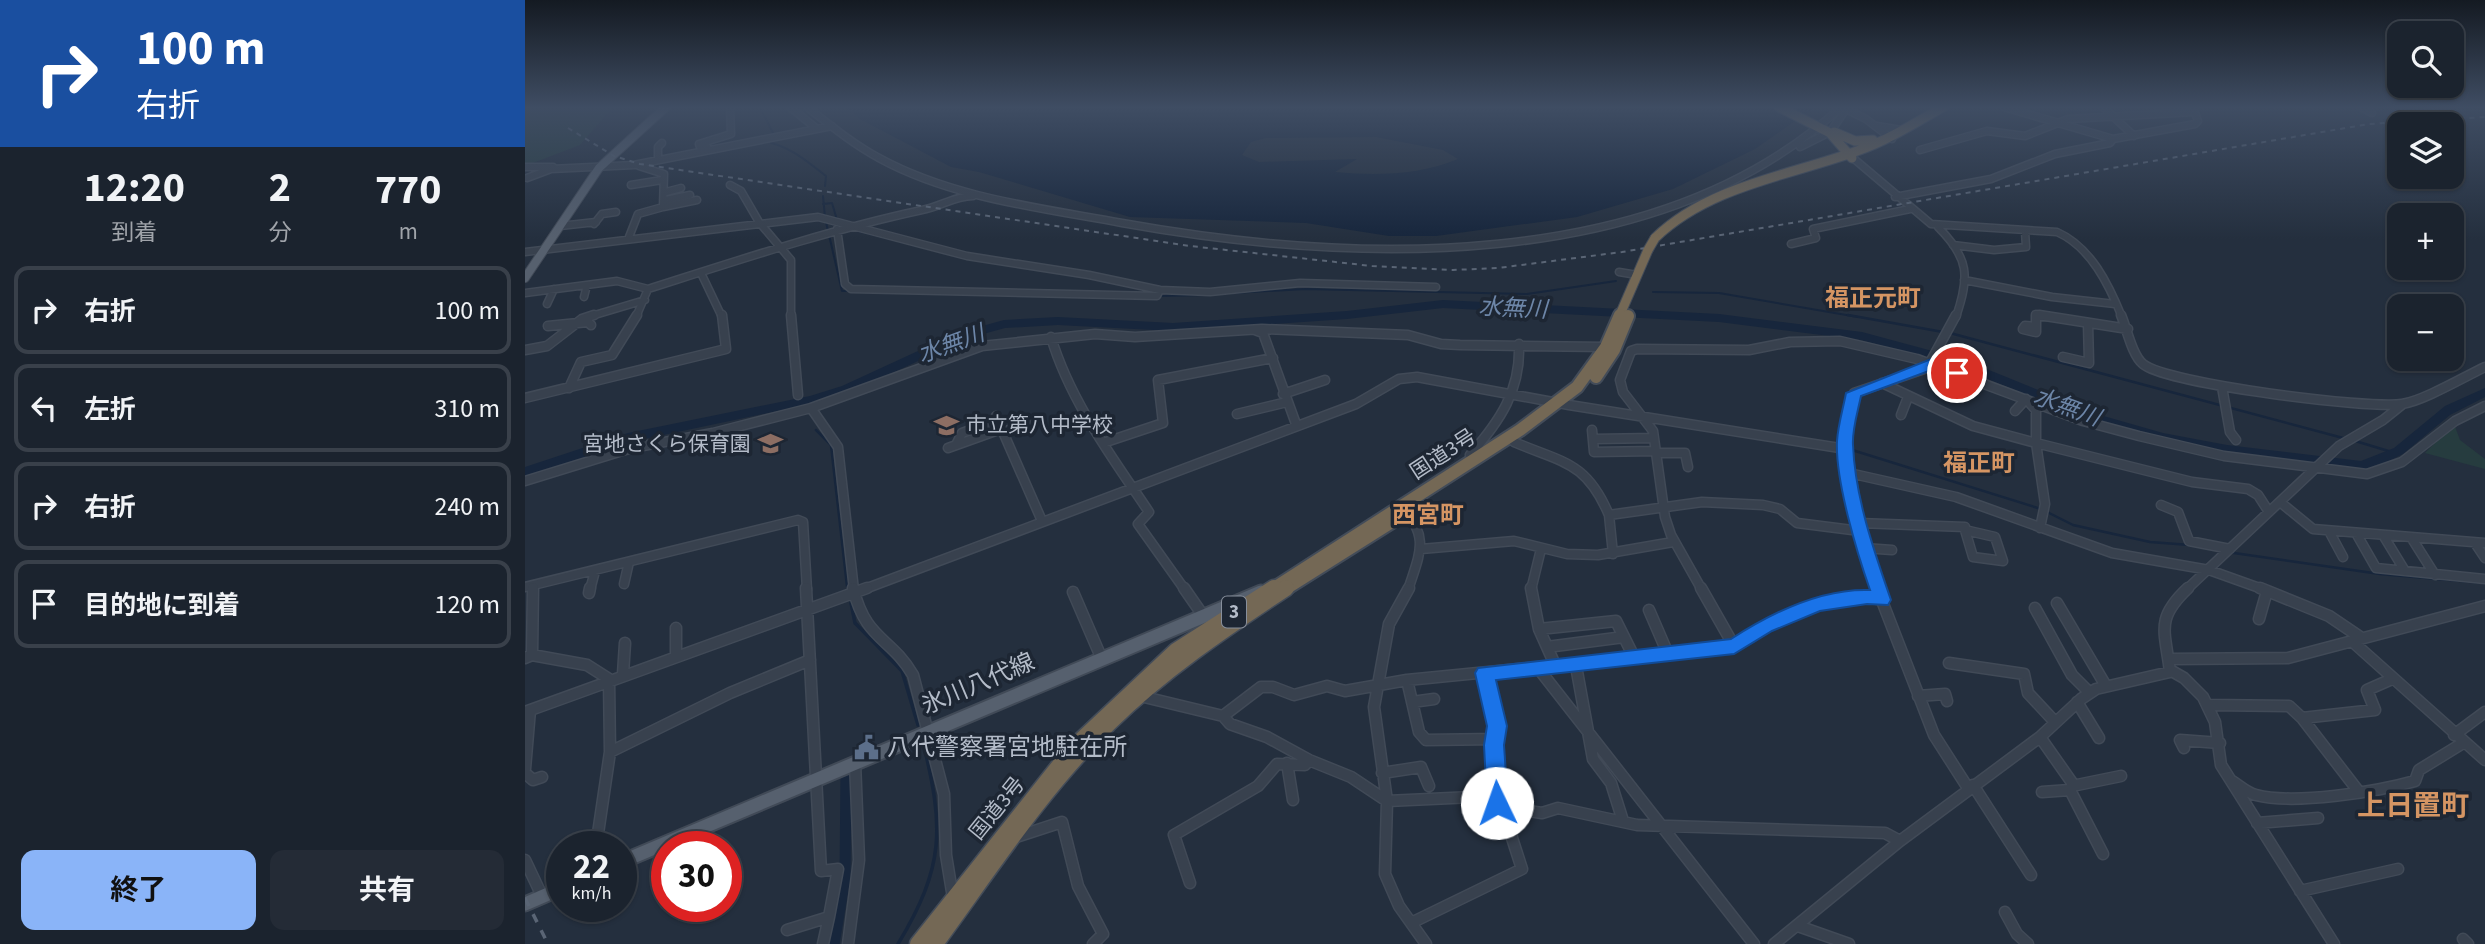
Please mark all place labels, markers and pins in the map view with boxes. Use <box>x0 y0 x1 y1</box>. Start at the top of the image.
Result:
pin <box>1927 343 1987 403</box>
place label: 市立第八中学校 <box>966 410 1113 440</box>
school or university icon: 市立第八中学校 <box>932 411 960 439</box>
place label: 宮地さくら保育園 <box>583 429 751 459</box>
school or university icon: 宮地さくら保育園 <box>757 430 785 458</box>
place label: 八代警察署宮地駐在所 <box>887 730 1127 765</box>
public building icon: 八代警察署宮地駐在所 <box>853 733 881 761</box>

